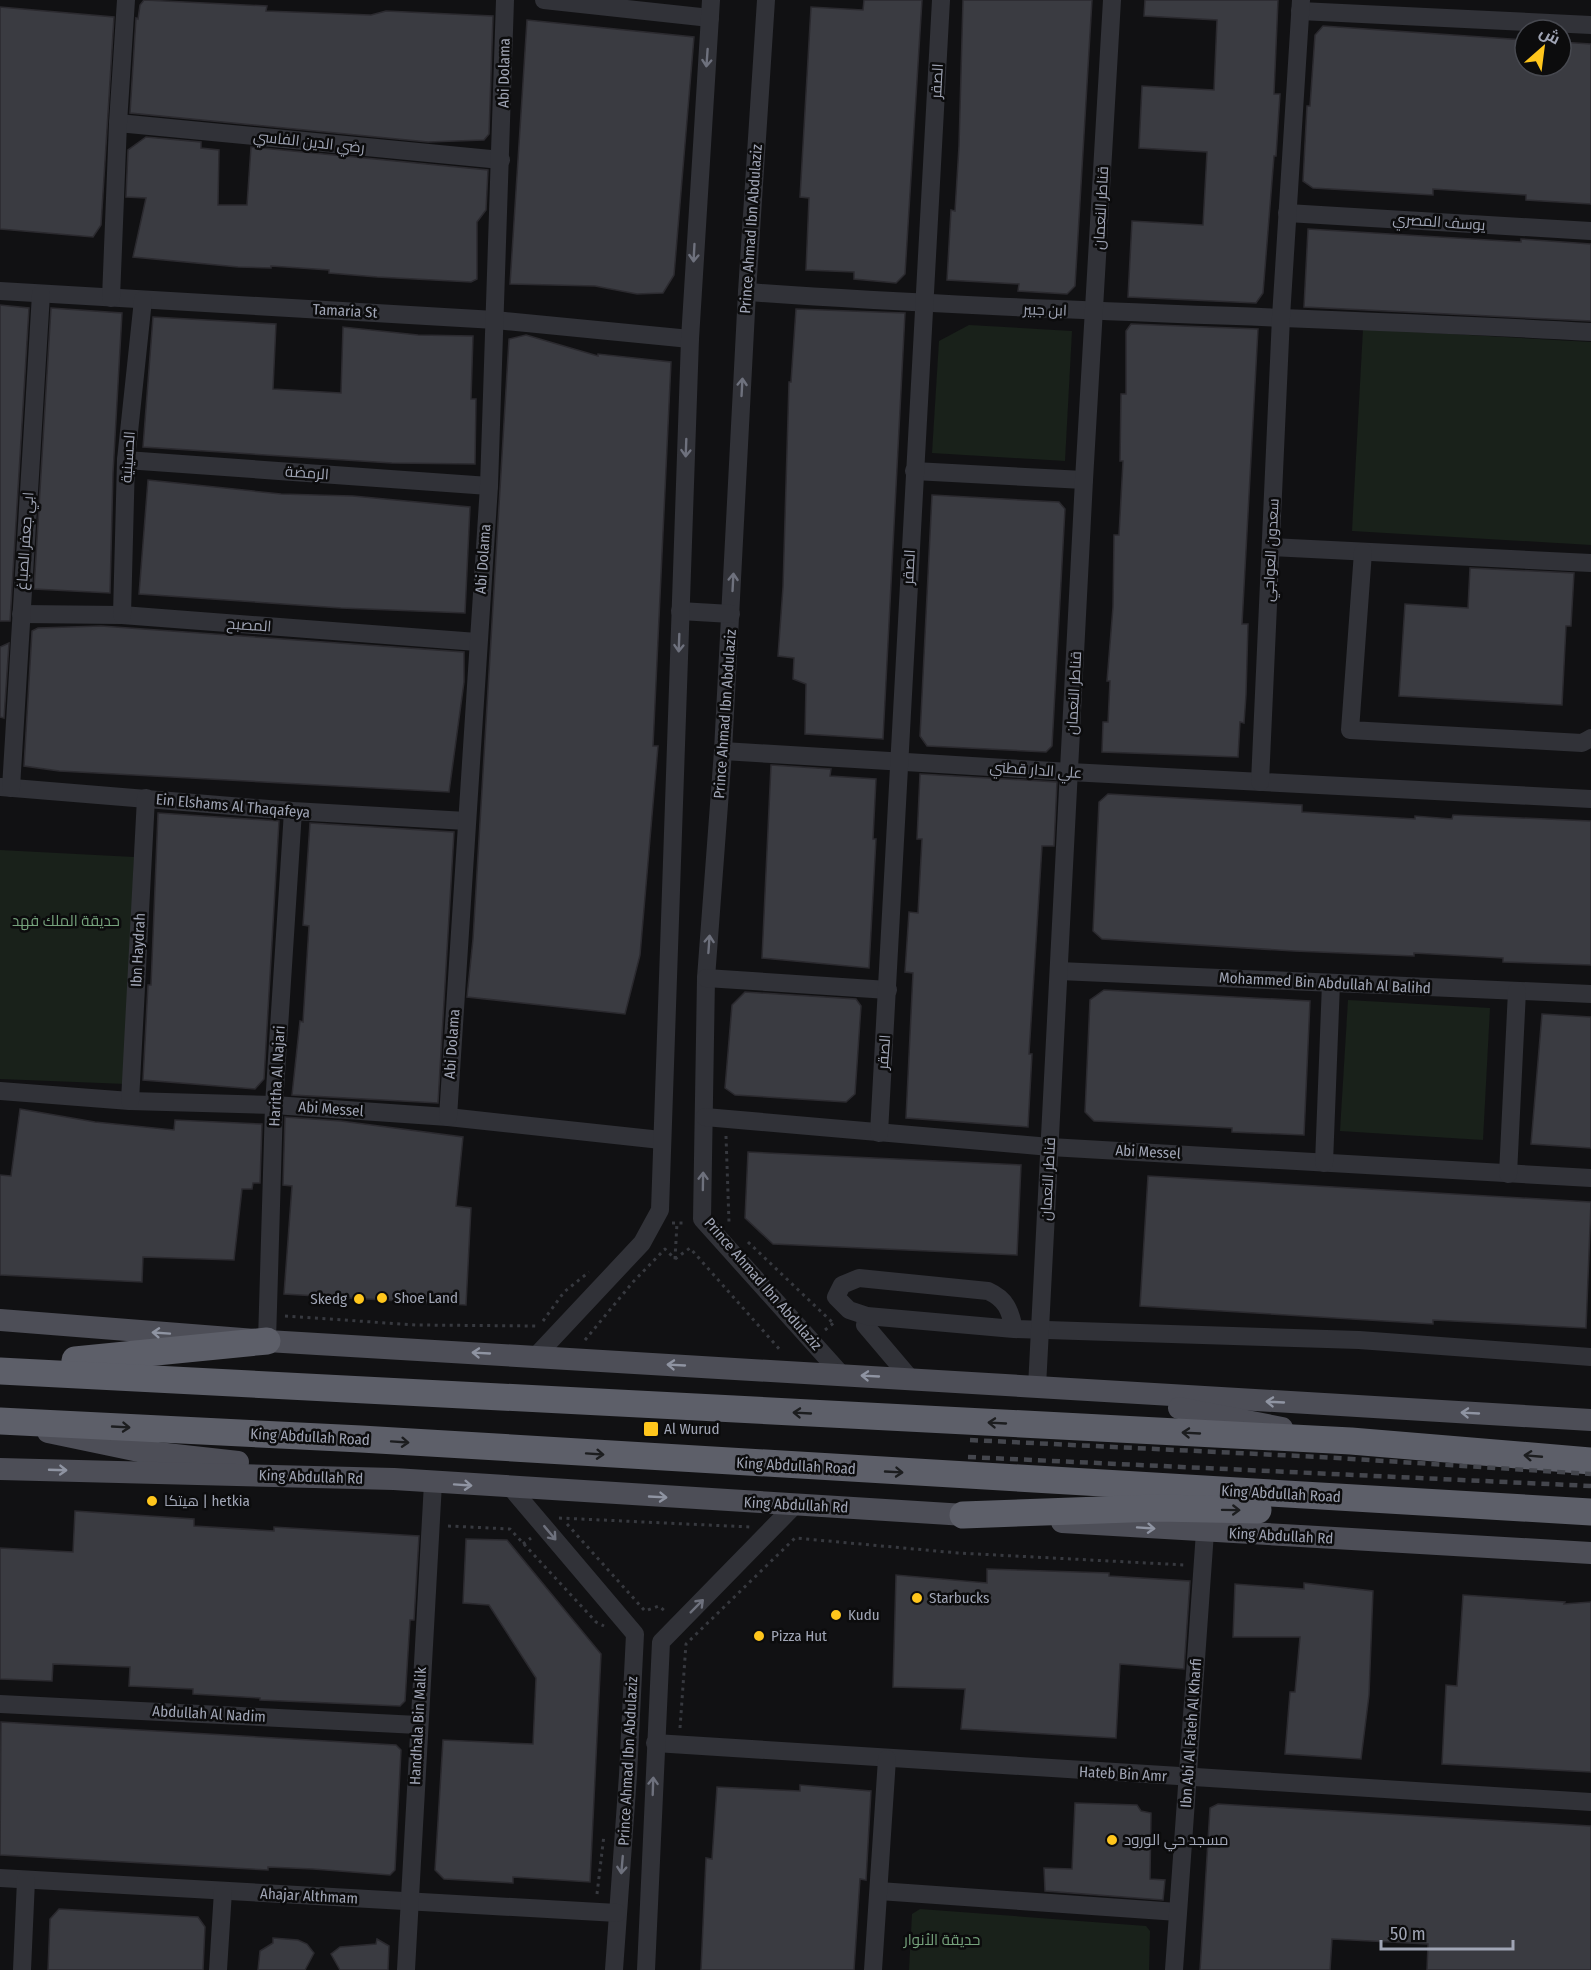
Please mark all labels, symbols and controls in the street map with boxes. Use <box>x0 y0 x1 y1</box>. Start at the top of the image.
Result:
north arrow <box>1513 18 1573 78</box>
text: ش <box>1536 22 1563 48</box>
street label: Abi Dolama <box>494 38 514 108</box>
one-way arrow <box>701 48 712 68</box>
street label: الصقر <box>927 63 947 100</box>
street label: رضي الدين الفاسي <box>252 127 366 160</box>
street label: Prince Ahmad Ibn Abdulaziz <box>736 144 766 314</box>
street label: قناطر النعمان <box>1090 166 1113 250</box>
street label: يوسف المصري <box>1392 210 1486 237</box>
one-way arrow <box>689 242 700 262</box>
street label: Tamaria St <box>312 300 378 322</box>
street label: ابن جبير <box>1022 300 1067 321</box>
one-way arrow <box>737 378 748 398</box>
street label: الحسينية <box>117 430 139 484</box>
one-way arrow <box>680 437 692 457</box>
street label: الرمضة <box>285 462 329 484</box>
street label: ابي جعفر الصباغ <box>13 491 40 591</box>
street label: سعدون العواجي <box>1259 498 1286 602</box>
street label: Abi Dolama <box>472 524 494 594</box>
street label: الصقر <box>899 549 919 586</box>
one-way arrow <box>727 572 738 592</box>
street label: المصبح <box>226 614 272 638</box>
street label: Prince Ahmad Ibn Abdulaziz <box>710 629 740 799</box>
one-way arrow <box>673 632 685 652</box>
street label: قناطر النعمان <box>1063 651 1086 735</box>
street label: علي الدار قطني <box>989 758 1083 785</box>
street label: Ein Elshams Al Thaqafeya <box>155 790 311 822</box>
park label: حديقة الملك فهد <box>12 912 120 931</box>
street label: Ibn Haydrah <box>127 912 149 988</box>
one-way arrow <box>704 935 715 955</box>
street label: Mohammed Bin Abdullah Al Balihd <box>1219 968 1431 998</box>
street label: Abi Dolama <box>441 1009 463 1079</box>
street label: Haritha Al Najari <box>265 1025 289 1127</box>
street label: الصقر <box>874 1034 894 1071</box>
street label: Abi Messel <box>298 1098 364 1120</box>
street label: قناطر النعمان <box>1037 1137 1060 1221</box>
street label: Abi Messel <box>1115 1141 1181 1163</box>
one-way arrow <box>697 1171 709 1191</box>
street label: Prince Ahmad Ibn Abdulaziz <box>701 1214 826 1354</box>
place label: Shoe Land <box>394 1289 458 1307</box>
place label: Skedg <box>310 1290 347 1308</box>
marker: Shoe Land <box>375 1291 389 1305</box>
marker: Skedg <box>352 1292 366 1306</box>
one-way arrow <box>151 1327 171 1338</box>
one-way arrow <box>472 1348 492 1359</box>
one-way arrow <box>666 1359 686 1370</box>
one-way arrow <box>861 1371 881 1382</box>
one-way arrow <box>1266 1396 1286 1407</box>
one-way arrow <box>793 1407 813 1418</box>
one-way arrow <box>1460 1408 1480 1419</box>
one-way arrow <box>987 1417 1007 1428</box>
marker: Al Wurud <box>642 1420 660 1438</box>
place label: Al Wurud <box>664 1420 719 1438</box>
one-way arrow <box>111 1422 131 1433</box>
street label: King Abdullah Road <box>250 1425 370 1449</box>
one-way arrow <box>1182 1427 1202 1438</box>
one-way arrow <box>389 1436 409 1447</box>
one-way arrow <box>584 1449 604 1460</box>
one-way arrow <box>1523 1450 1543 1461</box>
street label: King Abdullah Road <box>736 1454 856 1478</box>
one-way arrow <box>48 1465 68 1476</box>
street label: King Abdullah Rd <box>258 1466 364 1488</box>
one-way arrow <box>884 1467 904 1478</box>
one-way arrow <box>453 1480 473 1491</box>
street label: King Abdullah Road <box>1221 1482 1341 1506</box>
place label: هيتكا | hetkia <box>164 1492 250 1510</box>
one-way arrow <box>647 1492 667 1503</box>
street label: King Abdullah Rd <box>743 1493 849 1517</box>
marker: هيتكا | hetkia <box>145 1494 159 1508</box>
one-way arrow <box>1220 1504 1240 1516</box>
one-way arrow <box>1135 1522 1155 1533</box>
street label: King Abdullah Rd <box>1228 1524 1334 1548</box>
one-way arrow <box>543 1525 556 1541</box>
place label: Starbucks <box>929 1589 989 1607</box>
marker: Starbucks <box>910 1591 924 1605</box>
one-way arrow <box>689 1598 704 1613</box>
place label: Kudu <box>848 1606 880 1624</box>
marker: Kudu <box>829 1608 843 1622</box>
place label: Pizza Hut <box>771 1627 827 1645</box>
marker: Pizza Hut <box>752 1629 766 1643</box>
street label: Ibn Abi Al Fateh Al Kharfi <box>1177 1658 1205 1808</box>
street label: Handhala Bin Malik <box>406 1666 430 1786</box>
street label: Prince Ahmad Ibn Abdulaziz <box>615 1676 641 1846</box>
street label: Abdullah Al Nadim <box>152 1702 266 1726</box>
street label: Hateb Bin Amr <box>1079 1763 1168 1785</box>
one-way arrow <box>647 1776 659 1796</box>
place label: مسجد حي الورود <box>1124 1831 1228 1852</box>
marker: مسجد حي الورود <box>1105 1833 1119 1847</box>
one-way arrow <box>616 1854 627 1874</box>
street label: Ahajar Althmam <box>260 1884 358 1908</box>
scale bar <box>1381 1913 1513 1951</box>
text: 50 m <box>1390 1923 1426 1945</box>
park label: حديقة الأنوار <box>903 1931 980 1949</box>

